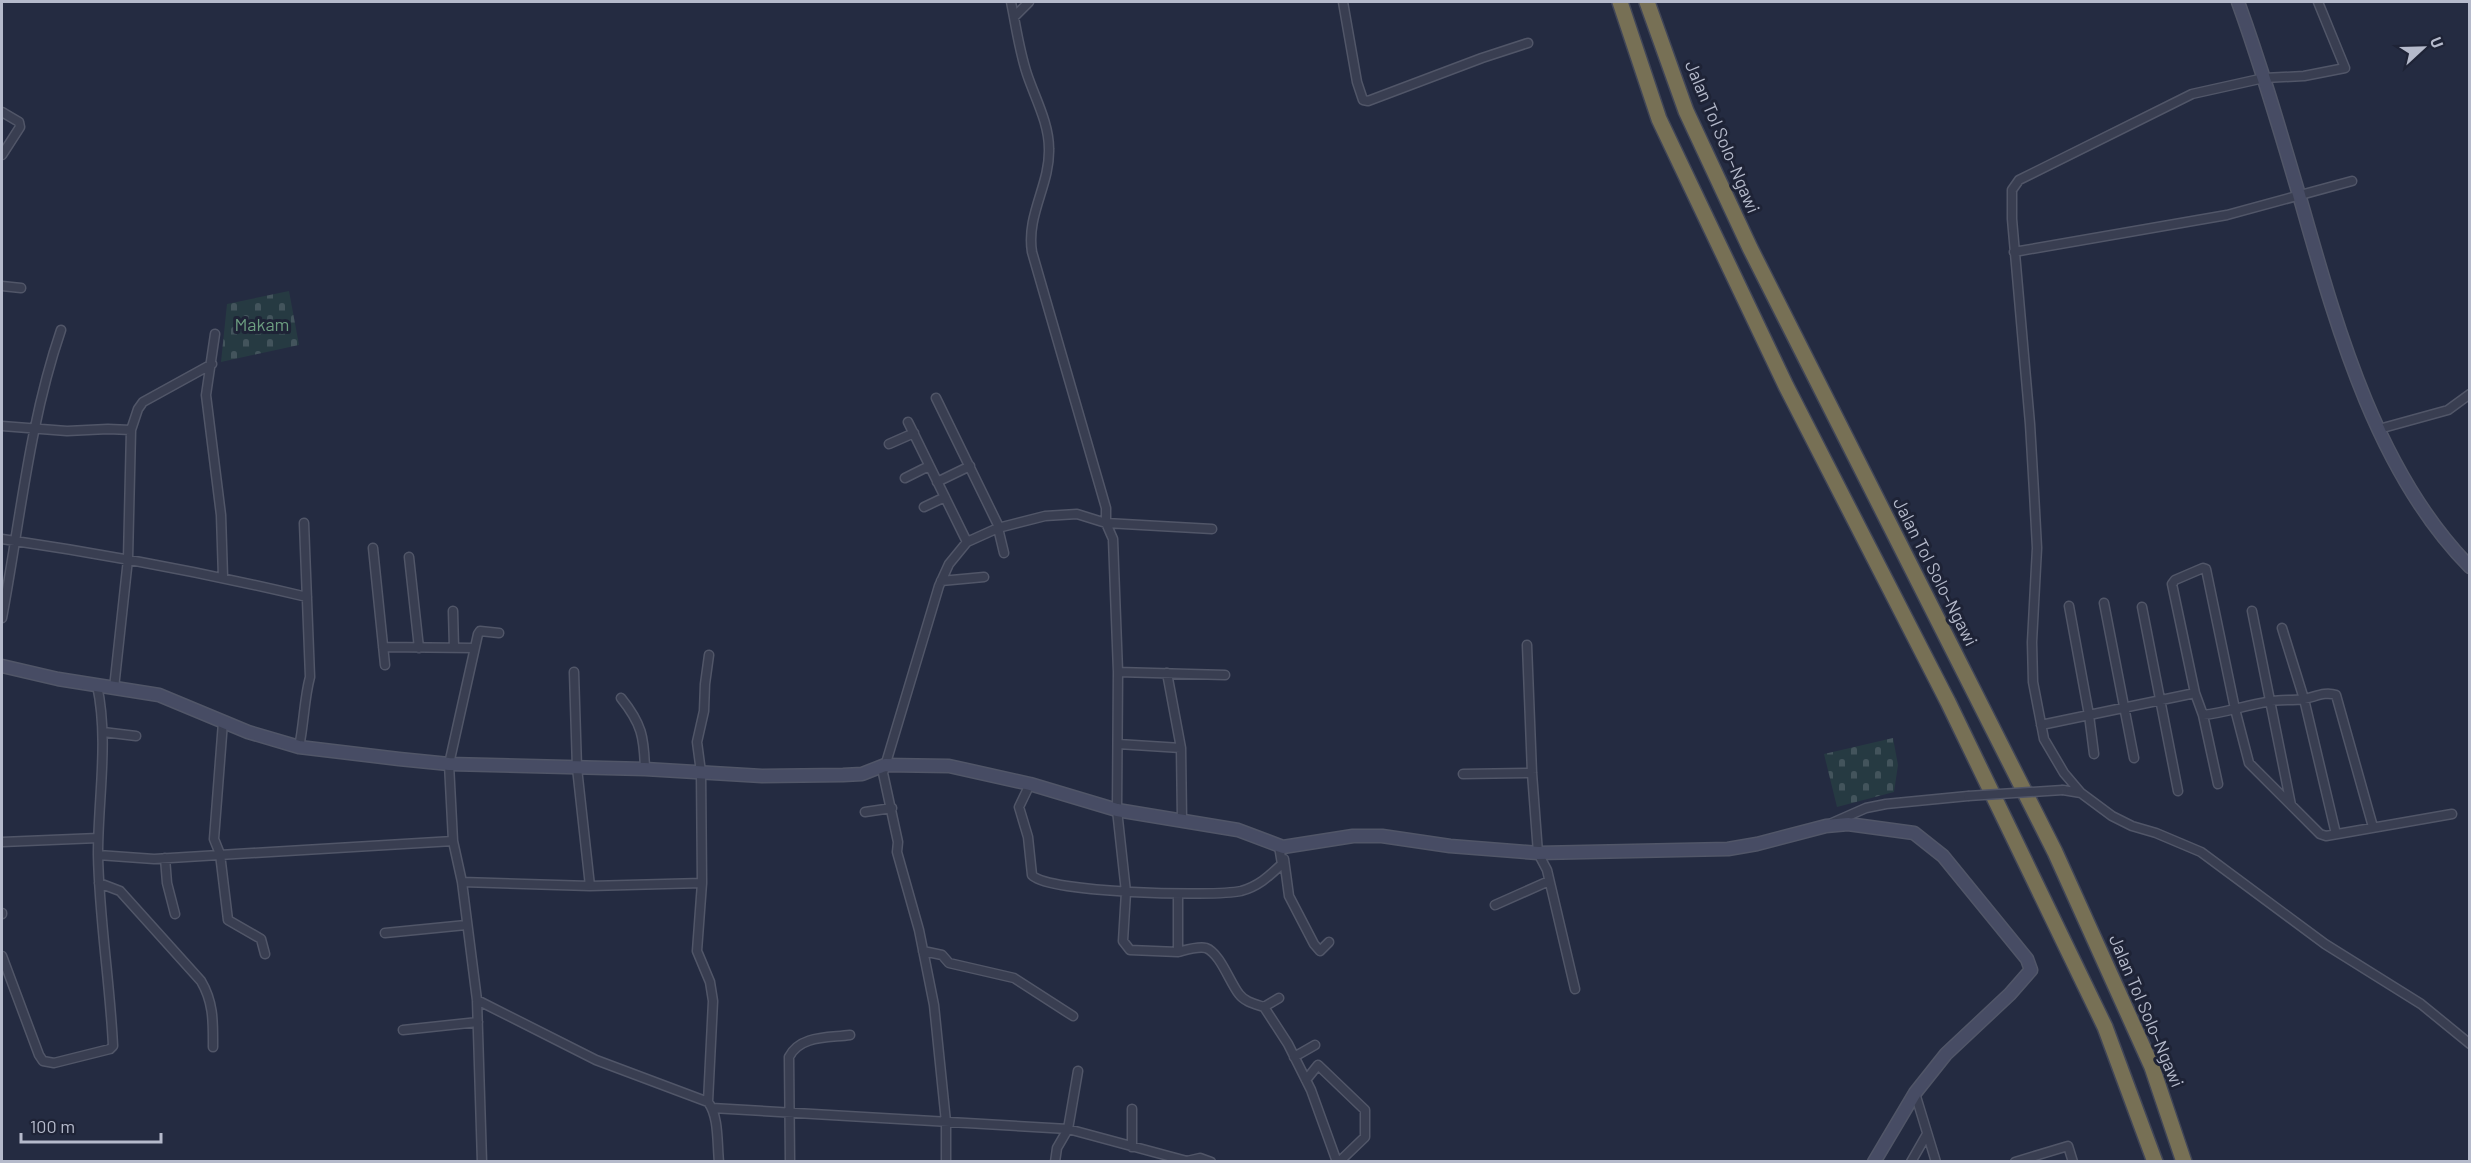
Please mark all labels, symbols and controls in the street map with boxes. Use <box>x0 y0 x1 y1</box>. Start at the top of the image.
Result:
north arrow <box>2393 18 2453 78</box>
text: U <box>2427 34 2448 50</box>
street label: Jalan Tol Solo–Ngawi <box>1681 57 1765 216</box>
park label: Makam <box>234 313 290 335</box>
street label: Jalan Tol Solo–Ngawi <box>1889 494 1983 649</box>
street label: Jalan Tol Solo–Ngawi <box>2105 931 2189 1090</box>
scale bar <box>21 1106 160 1144</box>
text: 100 m <box>30 1115 75 1137</box>

